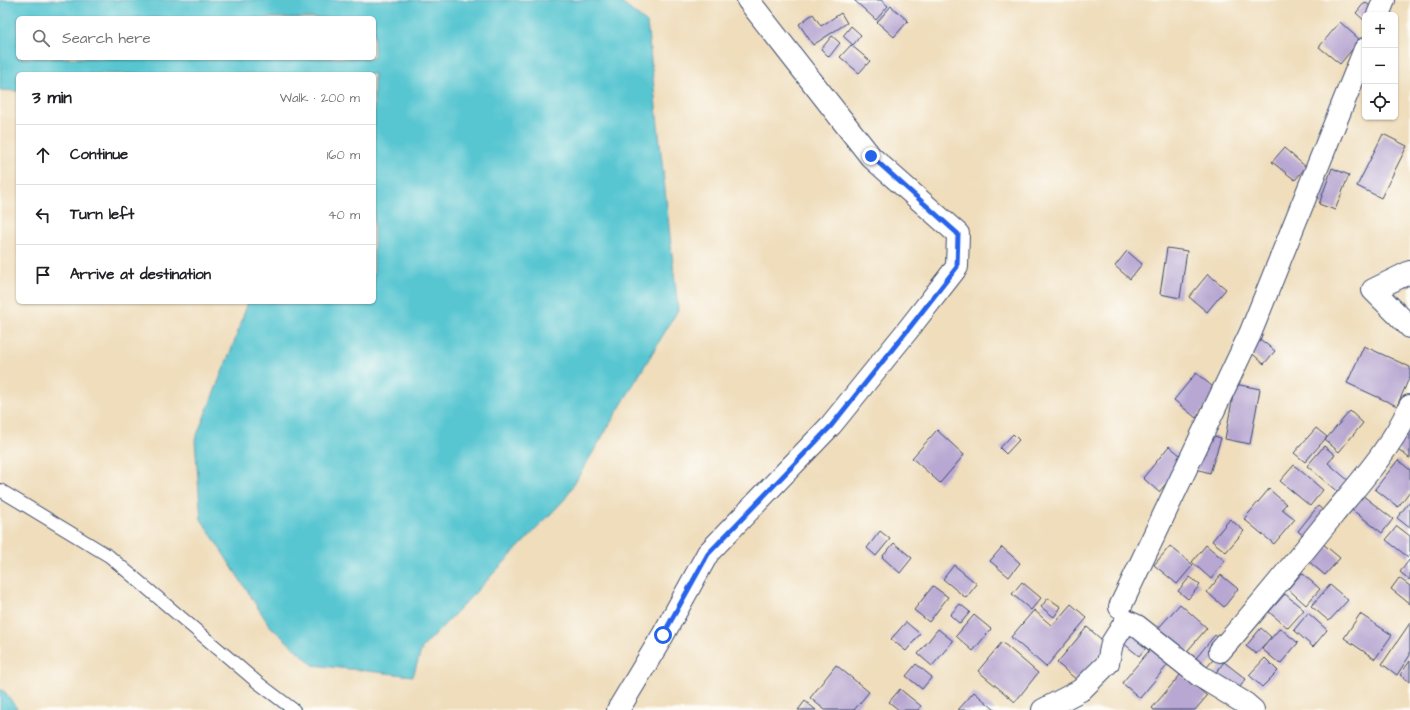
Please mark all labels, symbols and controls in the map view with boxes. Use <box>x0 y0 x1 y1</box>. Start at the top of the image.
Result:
map controls <box>1362 12 1398 120</box>
button: + <box>1362 12 1398 48</box>
search box <box>16 16 376 60</box>
icon: search <box>30 27 52 49</box>
text: Search here <box>62 28 151 49</box>
button: − <box>1362 48 1398 84</box>
button: locate <box>1362 84 1398 120</box>
text: 3 min <box>32 86 72 110</box>
text: Walk · 200 m <box>280 89 360 107</box>
icon: ahead <box>32 144 54 166</box>
text: Continue <box>70 144 128 165</box>
text: 160 m <box>327 146 360 164</box>
route end <box>862 147 880 165</box>
icon: left <box>32 204 54 226</box>
text: Turn left <box>70 204 134 225</box>
text: 40 m <box>328 206 360 224</box>
icon: arrive <box>32 264 54 286</box>
text: Arrive at destination <box>70 264 211 285</box>
route start <box>654 626 672 644</box>

